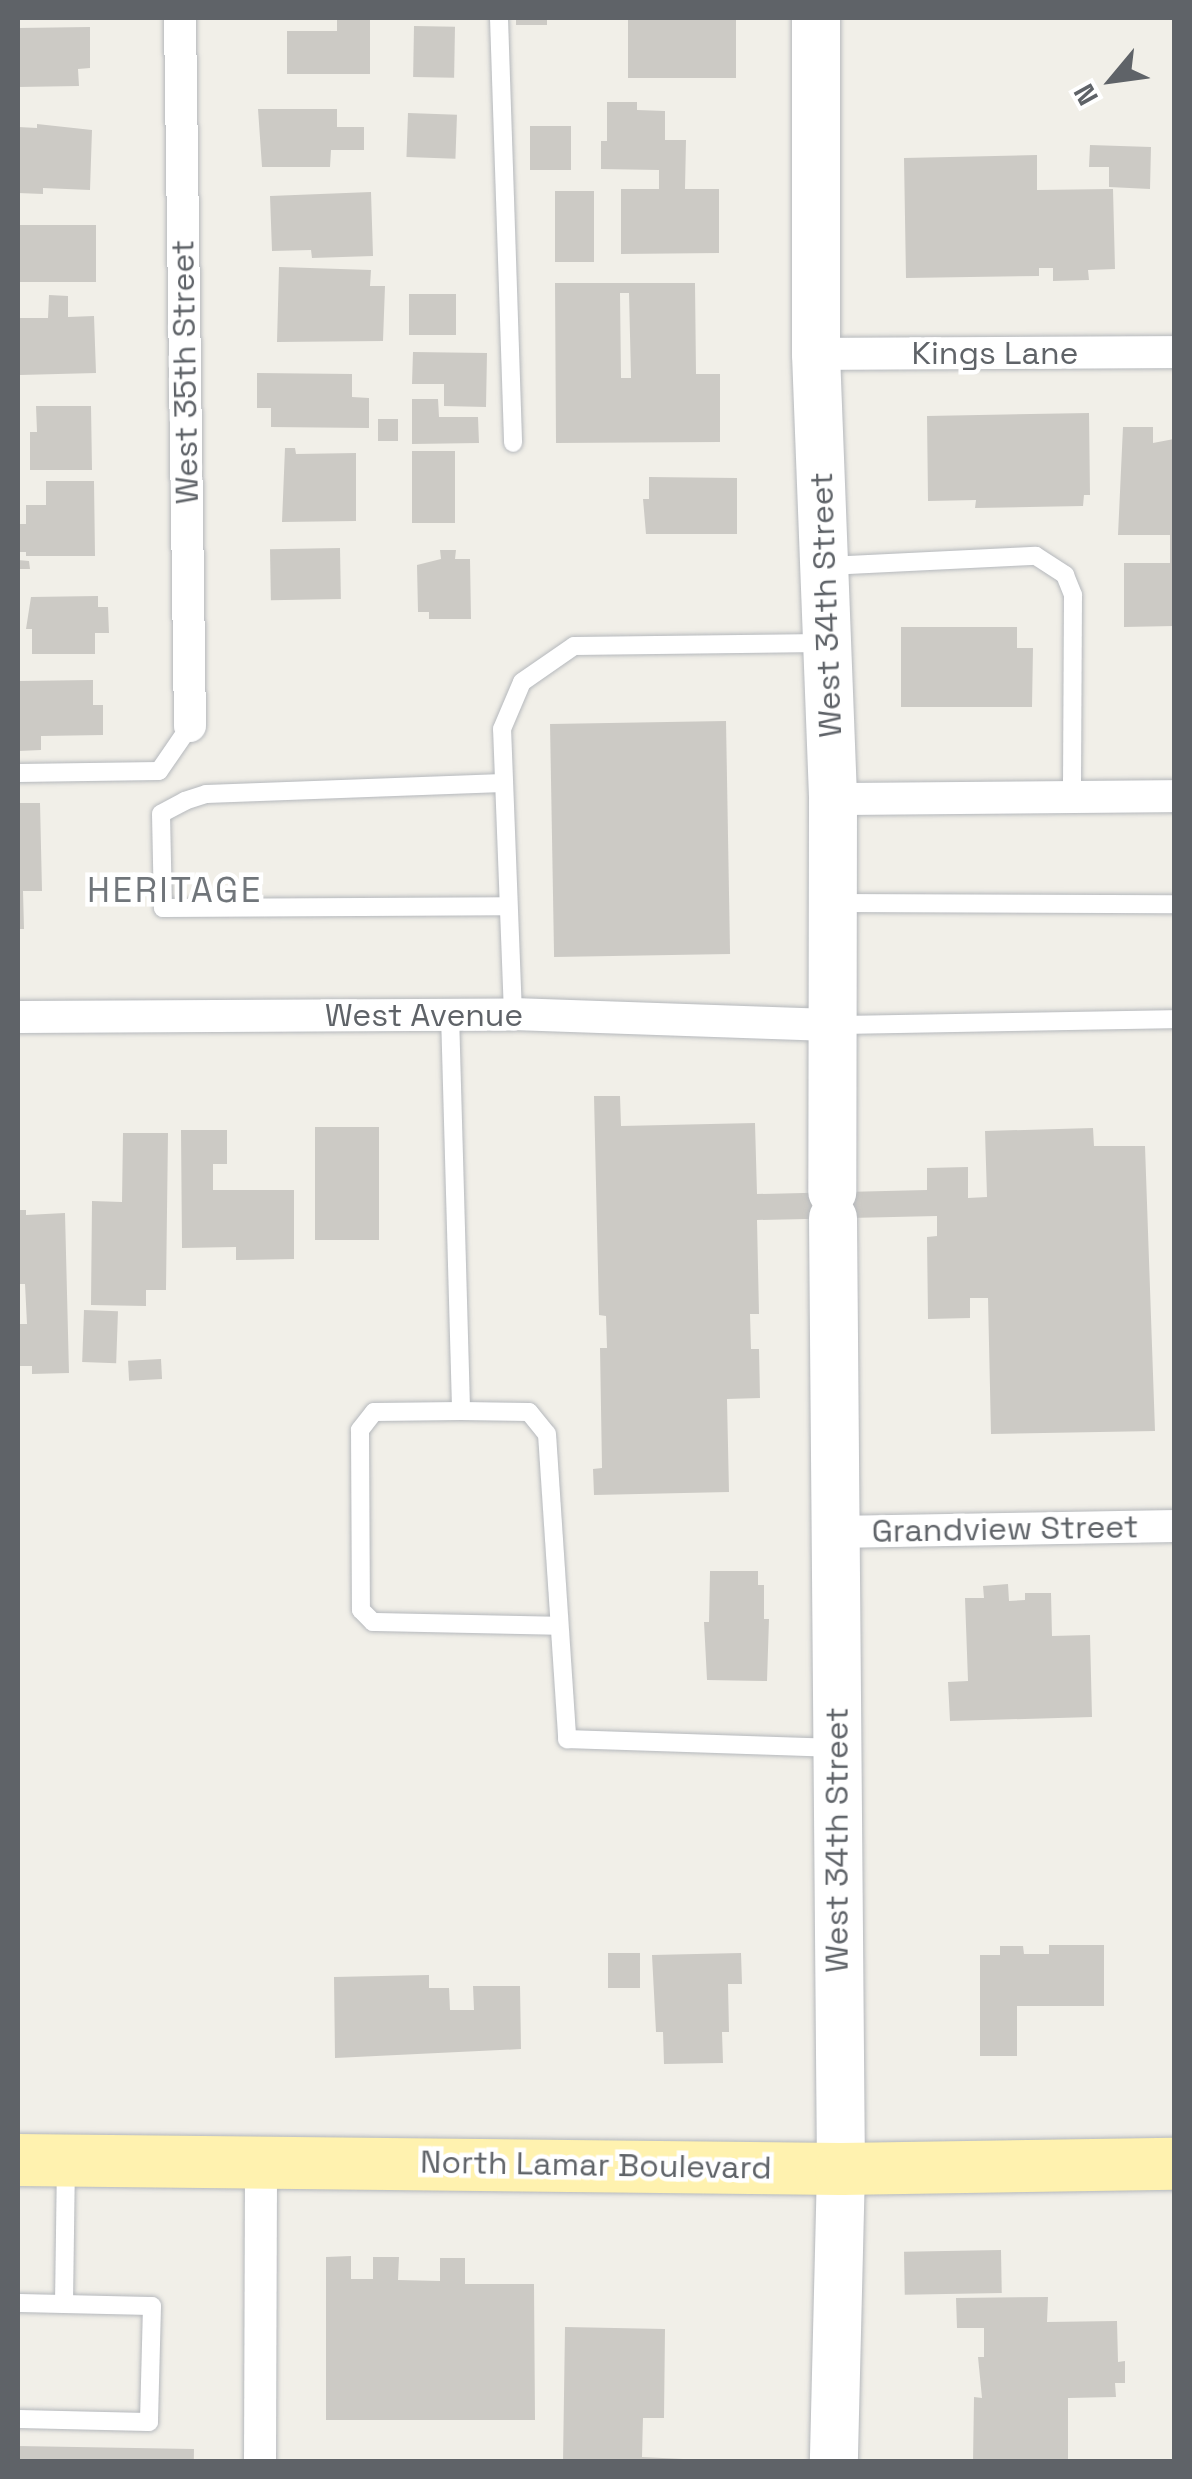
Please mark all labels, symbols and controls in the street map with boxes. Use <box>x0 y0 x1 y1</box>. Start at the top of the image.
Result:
north arrow <box>1062 30 1162 130</box>
text: N <box>1065 78 1106 111</box>
street label: West 35th Street <box>163 239 207 505</box>
street label: Kings Lane <box>911 334 1079 372</box>
street label: West 34th Street <box>802 472 850 738</box>
district label: HERITAGE <box>87 869 263 911</box>
street label: West Avenue <box>325 996 523 1034</box>
street label: Grandview Street <box>871 1507 1139 1551</box>
street label: West 34th Street <box>818 1707 856 1973</box>
street label: North Lamar Boulevard <box>420 2143 772 2187</box>

